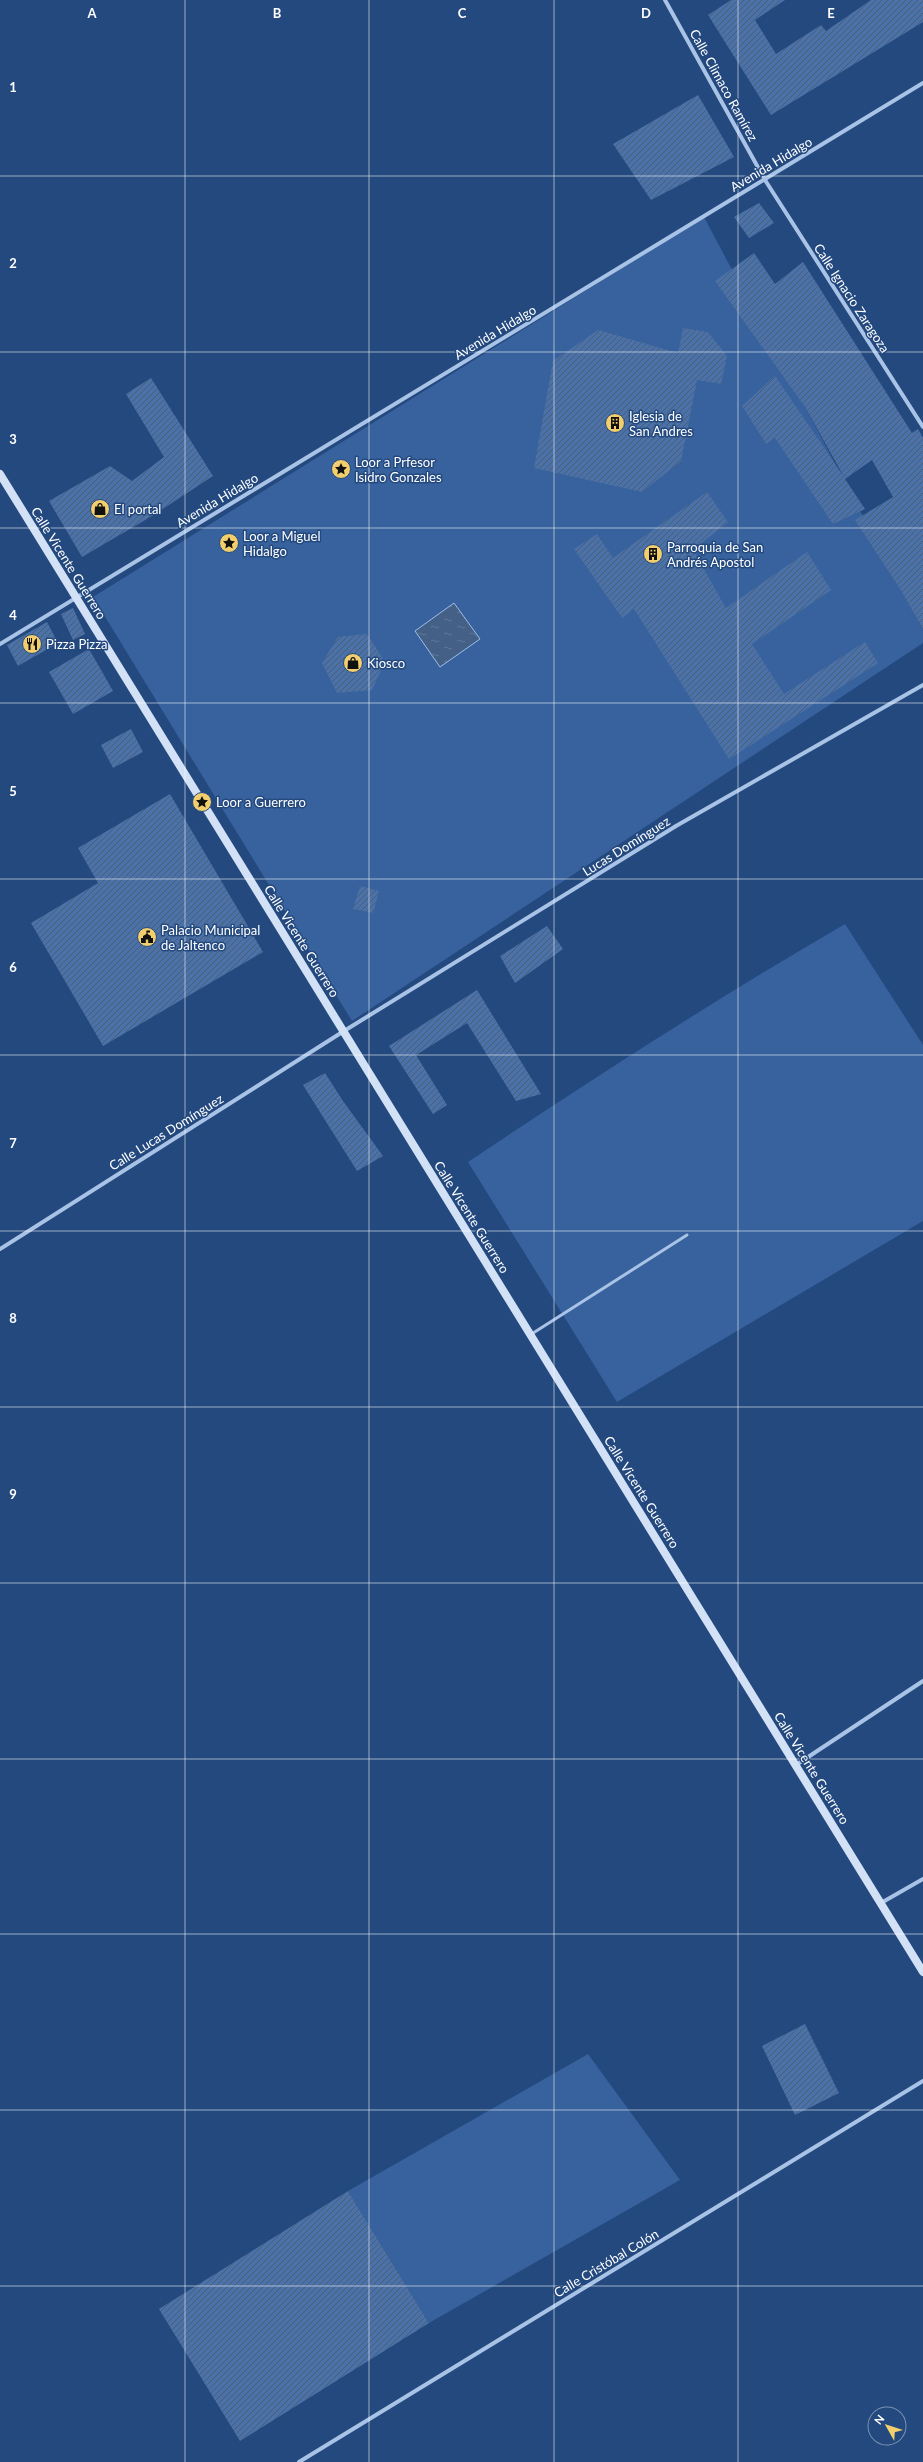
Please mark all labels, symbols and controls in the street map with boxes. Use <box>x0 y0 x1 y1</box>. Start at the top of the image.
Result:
text: A <box>86 5 97 21</box>
text: B <box>273 5 282 21</box>
text: C <box>458 5 467 21</box>
text: D <box>641 5 651 21</box>
text: E <box>827 5 835 21</box>
street label: Calle Climaco Ramírez <box>687 26 762 144</box>
text: 1 <box>9 79 17 95</box>
street label: Avenida Hidalgo <box>727 133 815 195</box>
street label: Calle Ignacio Zaragoza <box>811 240 893 356</box>
text: 2 <box>9 255 17 271</box>
street label: Avenida Hidalgo <box>451 301 539 363</box>
place label: Iglesia de San Andres <box>629 408 693 439</box>
building icon: Iglesia de San Andres <box>604 412 626 434</box>
text: 3 <box>9 431 17 447</box>
place label: Loor a Prfesor Isidro Gonzales <box>355 454 442 485</box>
place icon: Loor a Prfesor Isidro Gonzales <box>330 458 352 480</box>
street label: Avenida Hidalgo <box>173 469 261 531</box>
shop icon: El portal <box>89 498 111 520</box>
place label: El portal <box>114 501 161 517</box>
street label: Calle Vicente Guerrero <box>28 504 110 622</box>
place label: Loor a Miguel Hidalgo <box>243 528 321 559</box>
place icon: Loor a Miguel Hidalgo <box>218 532 240 554</box>
place label: Parroquia de San Andrés Apostol <box>667 539 763 570</box>
building icon: Parroquia de San Andrés Apostol <box>642 543 664 565</box>
text: 4 <box>9 607 17 623</box>
restaurant icon: Pizza Pizza <box>21 633 43 655</box>
place label: Pizza Pizza <box>46 636 108 652</box>
shop icon: Kiosco <box>342 652 364 674</box>
place label: Kiosco <box>367 655 405 671</box>
text: 5 <box>9 783 17 799</box>
place icon: Loor a Guerrero <box>191 791 213 813</box>
place label: Loor a Guerrero <box>216 794 306 810</box>
street label: Lucas Domínguez <box>579 813 673 879</box>
street label: Calle Vicente Guerrero <box>261 882 343 1000</box>
place label: Palacio Municipal de Jaltenco <box>161 922 260 953</box>
public building icon: Palacio Municipal de Jaltenco <box>136 926 158 948</box>
text: 6 <box>9 959 17 975</box>
street label: Calle Lucas Domínguez <box>106 1090 226 1174</box>
text: 7 <box>9 1135 17 1151</box>
street label: Calle Vicente Guerrero <box>431 1158 513 1276</box>
text: 8 <box>9 1310 17 1326</box>
street label: Calle Vicente Guerrero <box>601 1433 683 1551</box>
text: 9 <box>9 1486 17 1502</box>
street label: Calle Vicente Guerrero <box>771 1709 853 1827</box>
street label: Calle Cristóbal Colón <box>551 2225 661 2301</box>
north arrow <box>867 2406 907 2446</box>
text: N <box>871 2412 887 2427</box>

